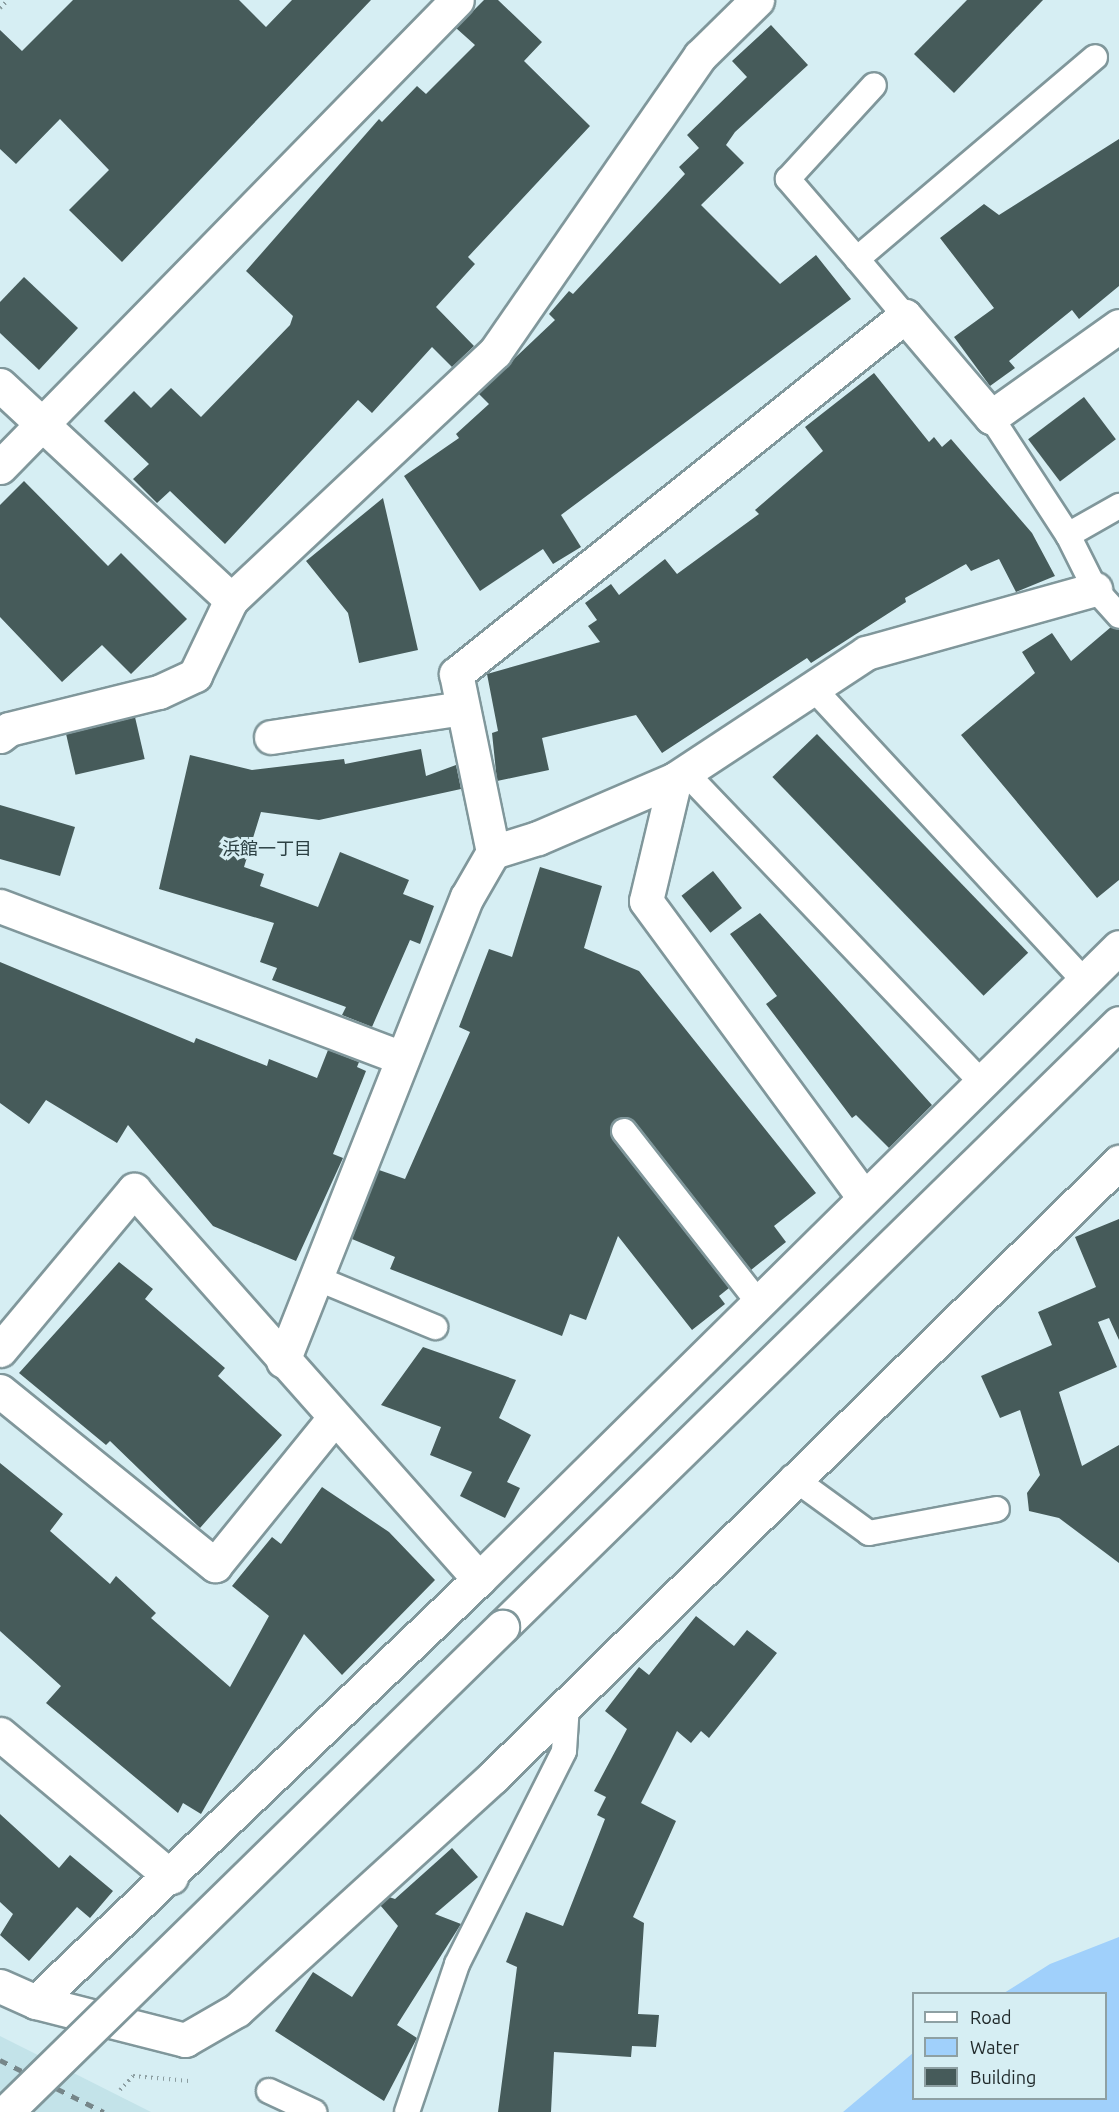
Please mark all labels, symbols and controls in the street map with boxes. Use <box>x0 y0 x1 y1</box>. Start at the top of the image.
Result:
district label: 浜館一丁目 <box>222 837 312 859</box>
legend <box>912 1992 1107 2100</box>
text: Road <box>970 2007 1012 2027</box>
text: Water <box>970 2037 1019 2057</box>
text: Building <box>970 2067 1036 2087</box>

